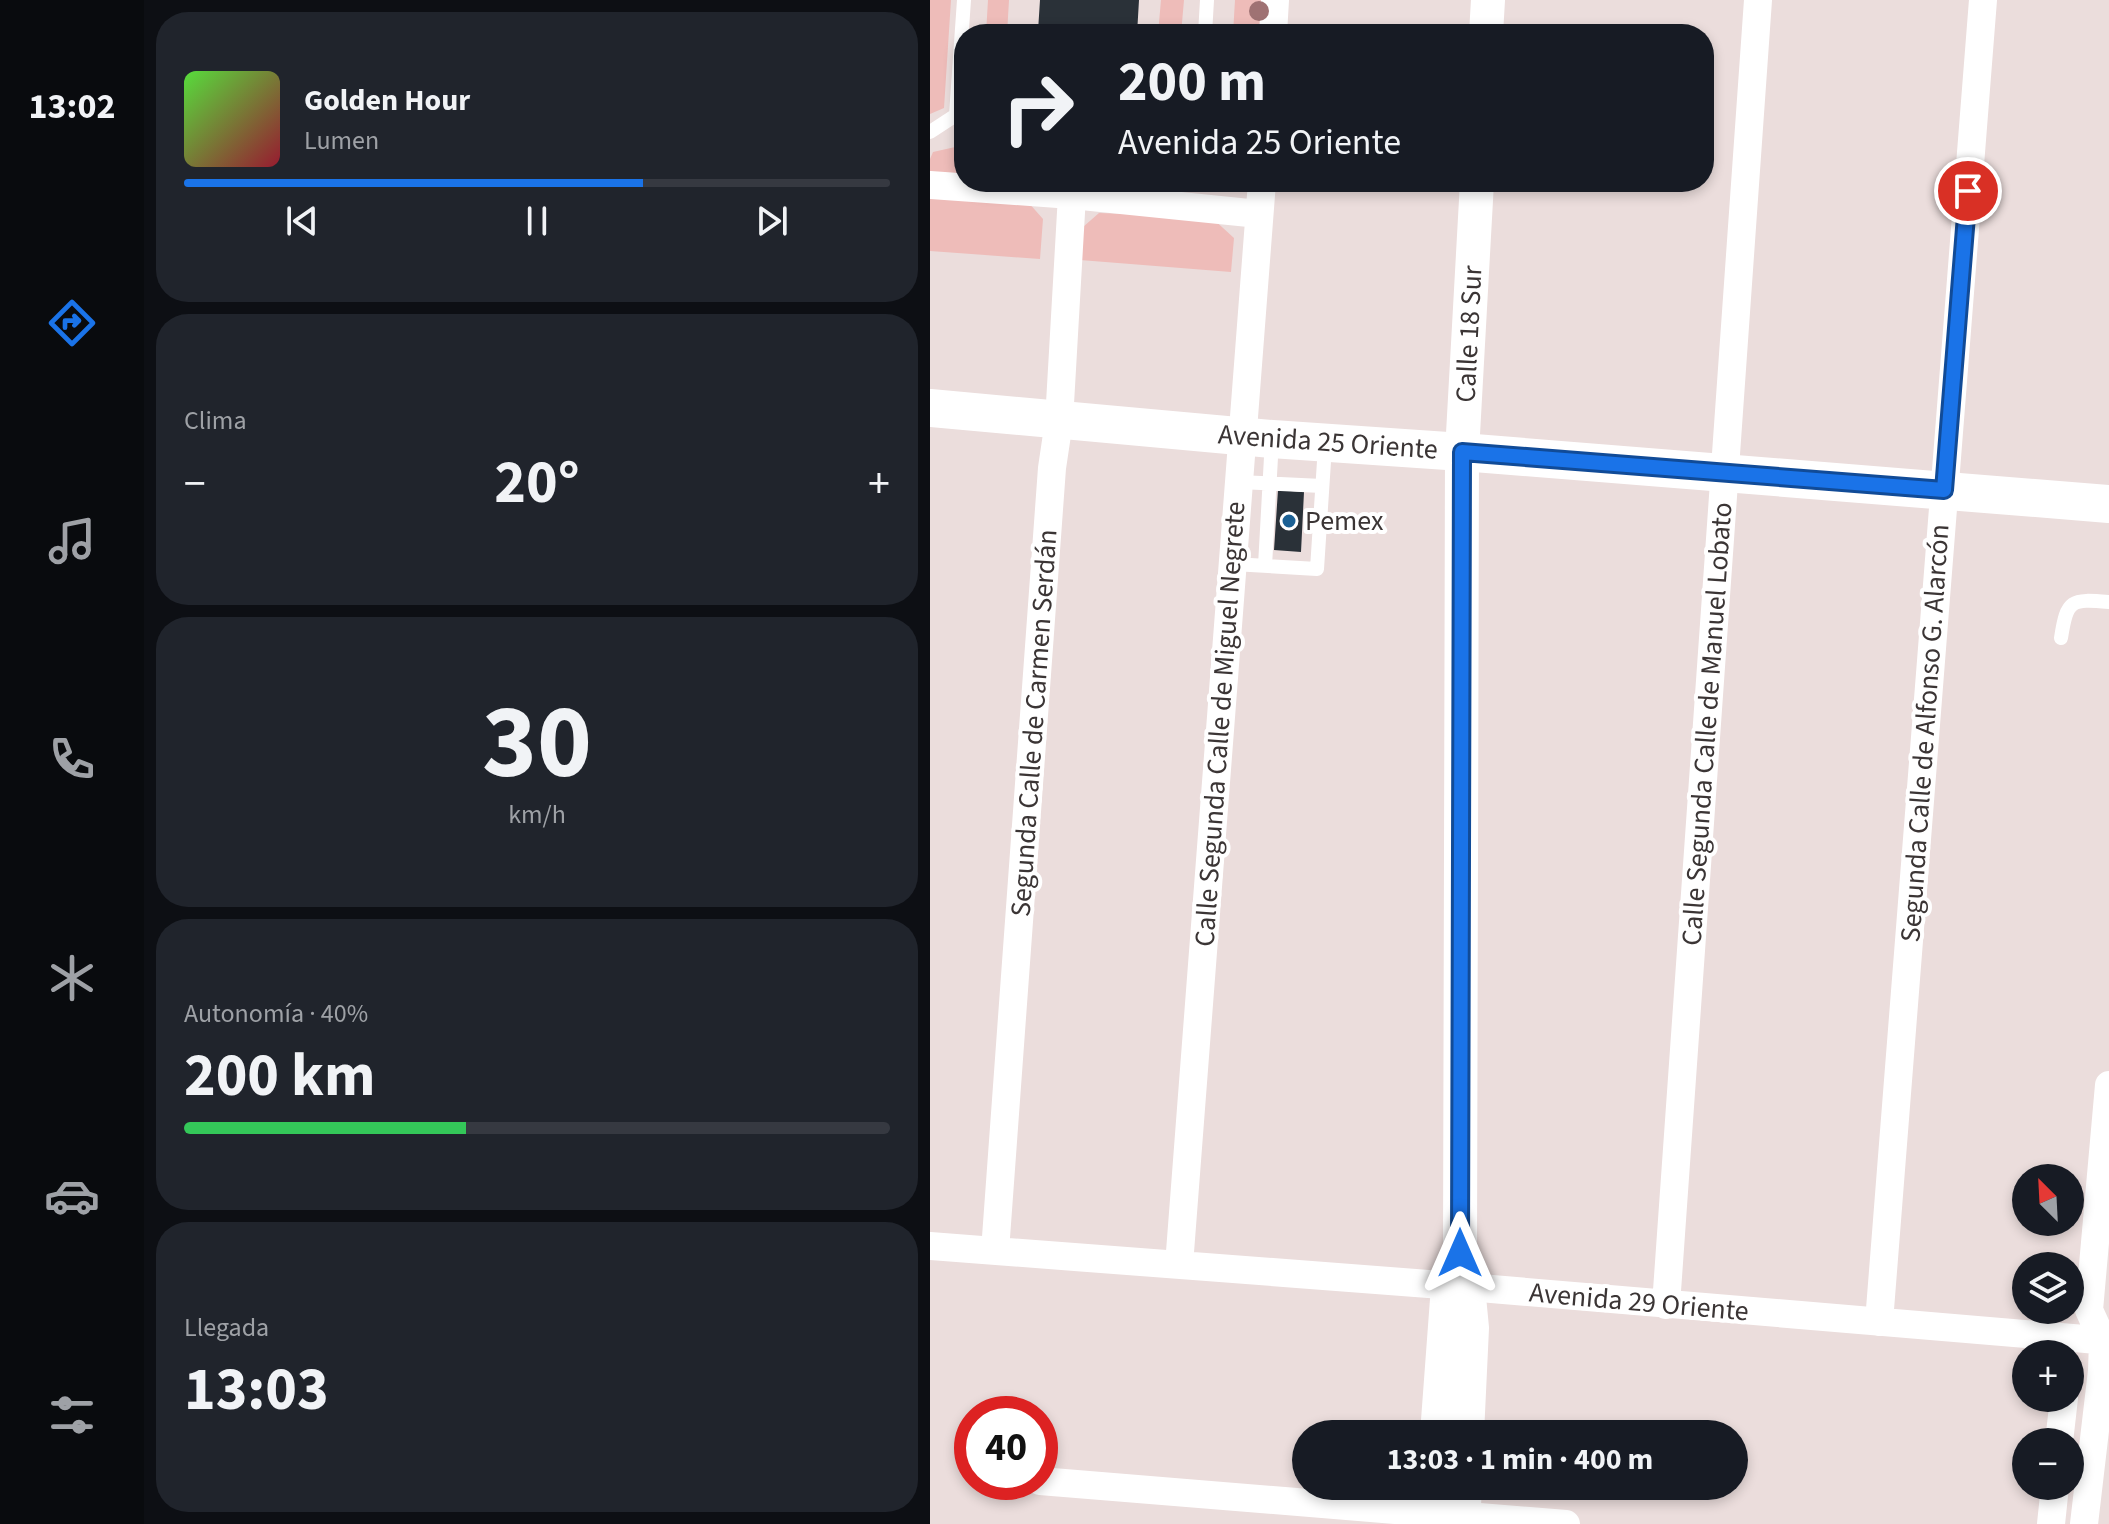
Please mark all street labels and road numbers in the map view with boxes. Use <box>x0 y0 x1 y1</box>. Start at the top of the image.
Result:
street label: Calle 18 Sur <box>1445 264 1493 404</box>
street label: Avenida 25 Oriente <box>1217 414 1439 470</box>
street label: Calle Segunda Calle de Miguel Negrete <box>1184 500 1256 948</box>
street label: Calle Segunda Calle de Manuel Lobato <box>1672 501 1742 947</box>
street label: Segunda Calle de Alfonso G. Alarcón <box>1890 523 1960 943</box>
street label: Segunda Calle de Carmen Serdán <box>1001 528 1067 918</box>
street label: Avenida 29 Oriente <box>1528 1272 1750 1332</box>

